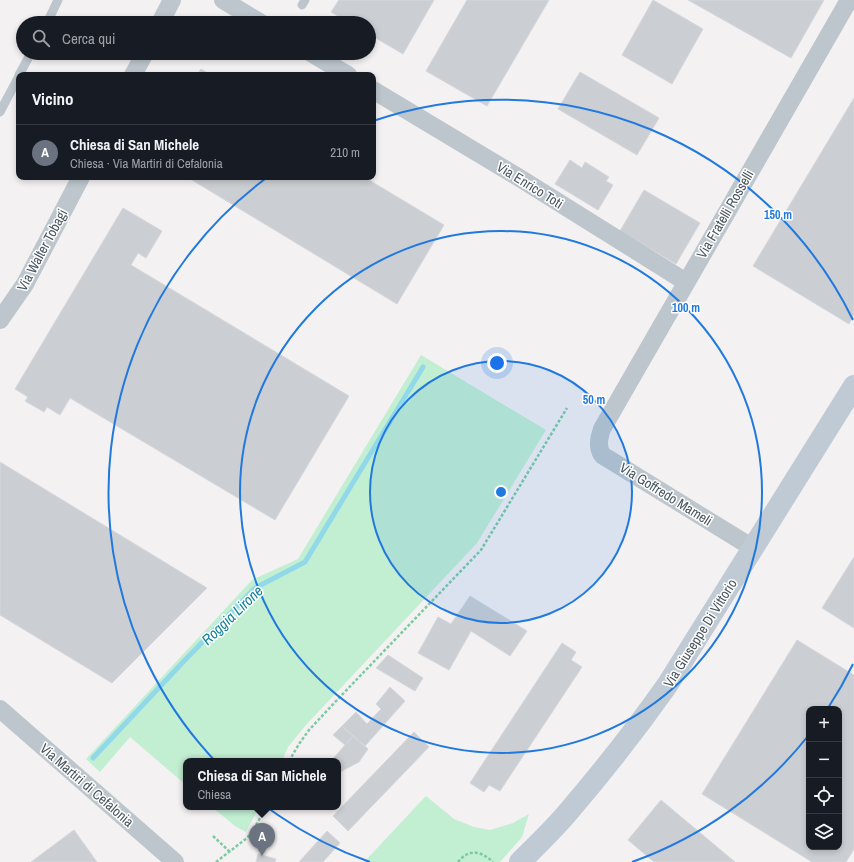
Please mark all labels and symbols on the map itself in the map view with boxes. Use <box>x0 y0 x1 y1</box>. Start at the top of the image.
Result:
street label: Via Enrico Toti <box>493 158 567 212</box>
street label: Via Fratelli Rosselli <box>692 166 758 262</box>
street label: Via Walter Tobagi <box>13 206 71 294</box>
text: 150 m <box>764 207 792 223</box>
text: 100 m <box>672 300 700 316</box>
your location <box>487 353 507 373</box>
text: 50 m <box>583 392 605 408</box>
street label: Via Goffredo Mameli <box>616 458 716 530</box>
centre of rings <box>494 485 508 499</box>
street label: Via Giuseppe Di Vittorio <box>659 575 741 691</box>
water label: Roggia Lirone <box>197 580 267 650</box>
street label: Via Martiri di Cefalonia <box>36 739 138 831</box>
pin: A <box>249 823 275 856</box>

